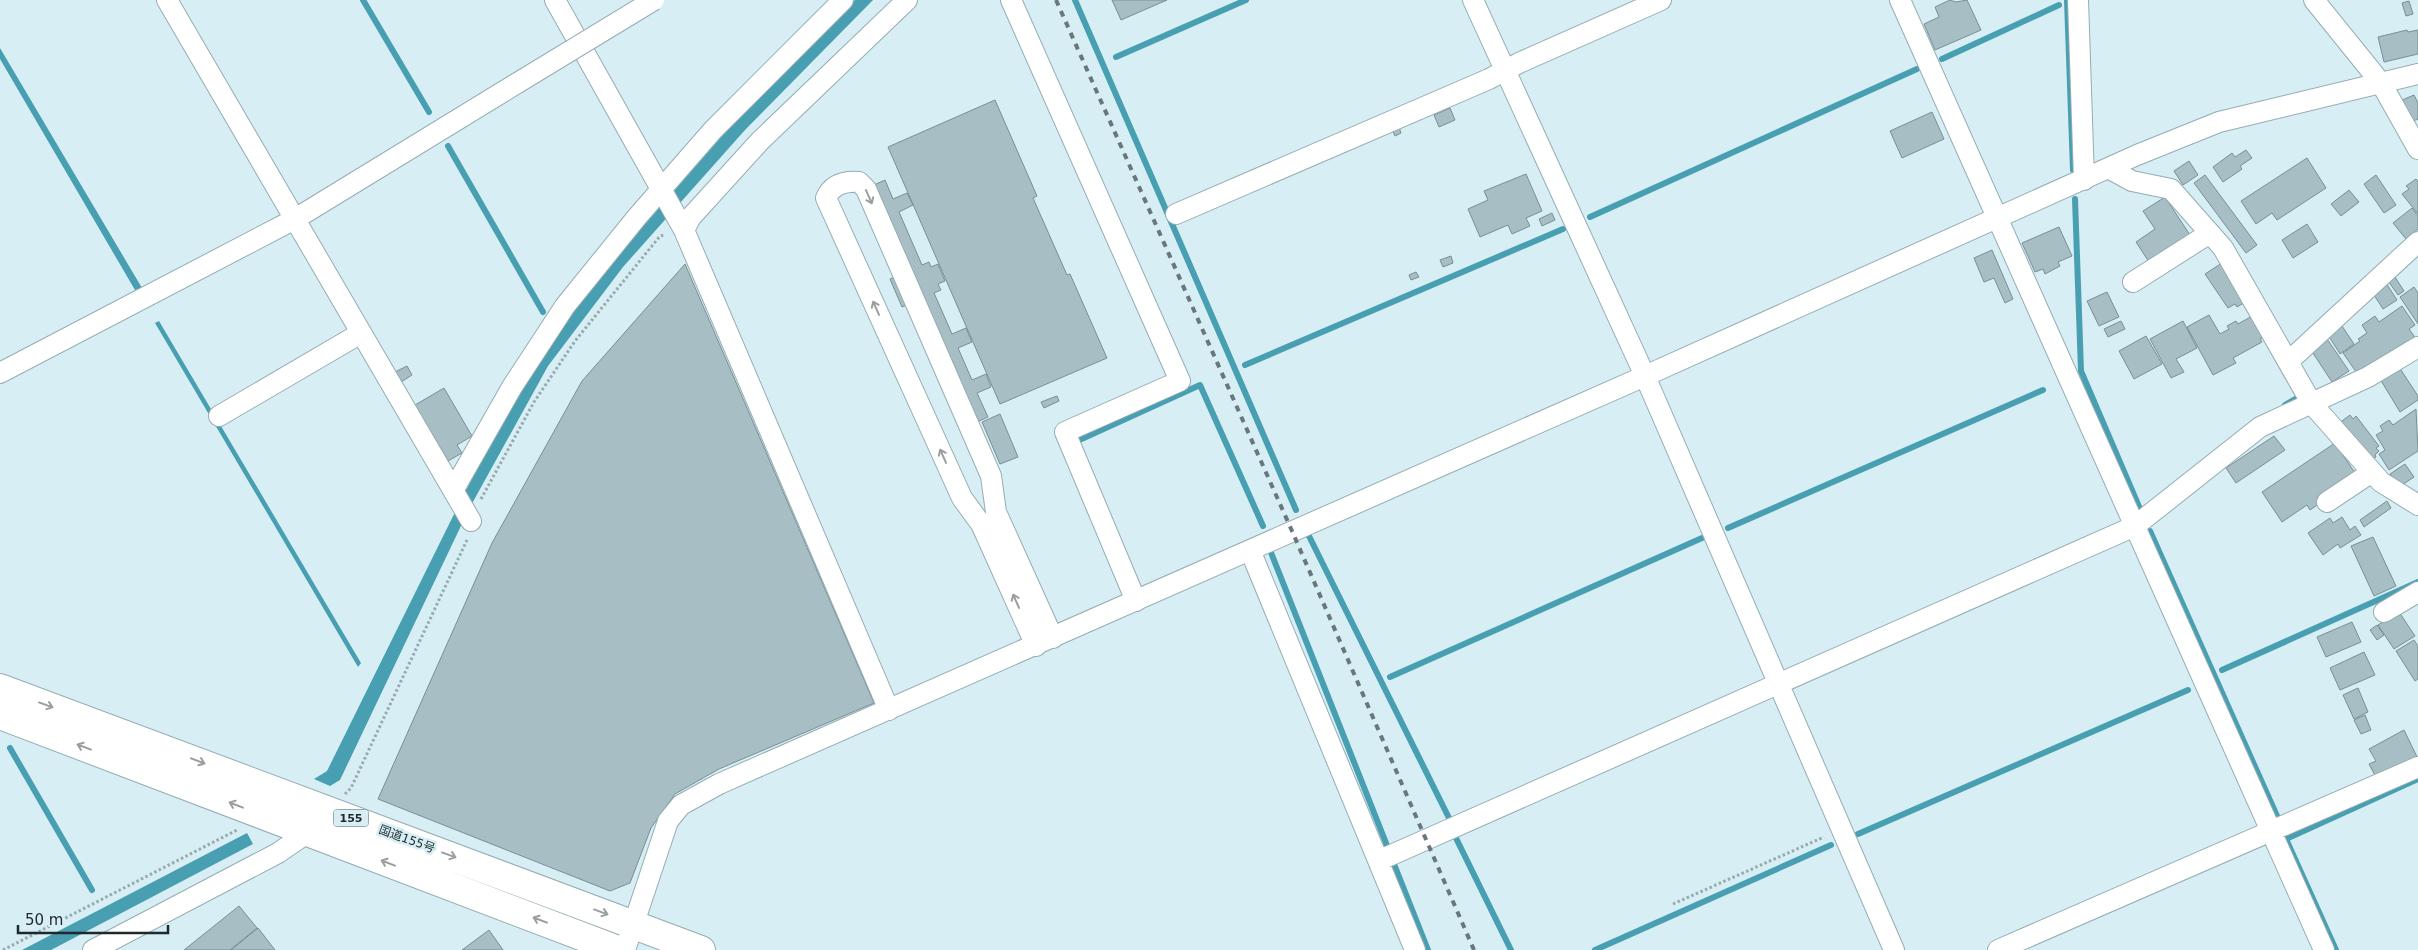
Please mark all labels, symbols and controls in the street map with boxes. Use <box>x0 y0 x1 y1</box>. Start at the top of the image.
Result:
one-way arrow <box>865 189 875 204</box>
one-way arrow <box>871 301 880 316</box>
one-way arrow <box>938 449 948 464</box>
one-way arrow <box>1010 594 1020 609</box>
one-way arrow <box>38 701 53 710</box>
one-way arrow <box>77 742 92 751</box>
one-way arrow <box>190 757 205 766</box>
one-way arrow <box>228 800 244 809</box>
road number: 155 <box>334 810 368 826</box>
street label: 国道155号 <box>377 822 437 856</box>
one-way arrow <box>440 851 456 860</box>
one-way arrow <box>380 858 396 867</box>
scale bar <box>18 902 168 934</box>
one-way arrow <box>593 908 608 917</box>
text: 50 m <box>25 911 63 929</box>
one-way arrow <box>532 915 547 924</box>

